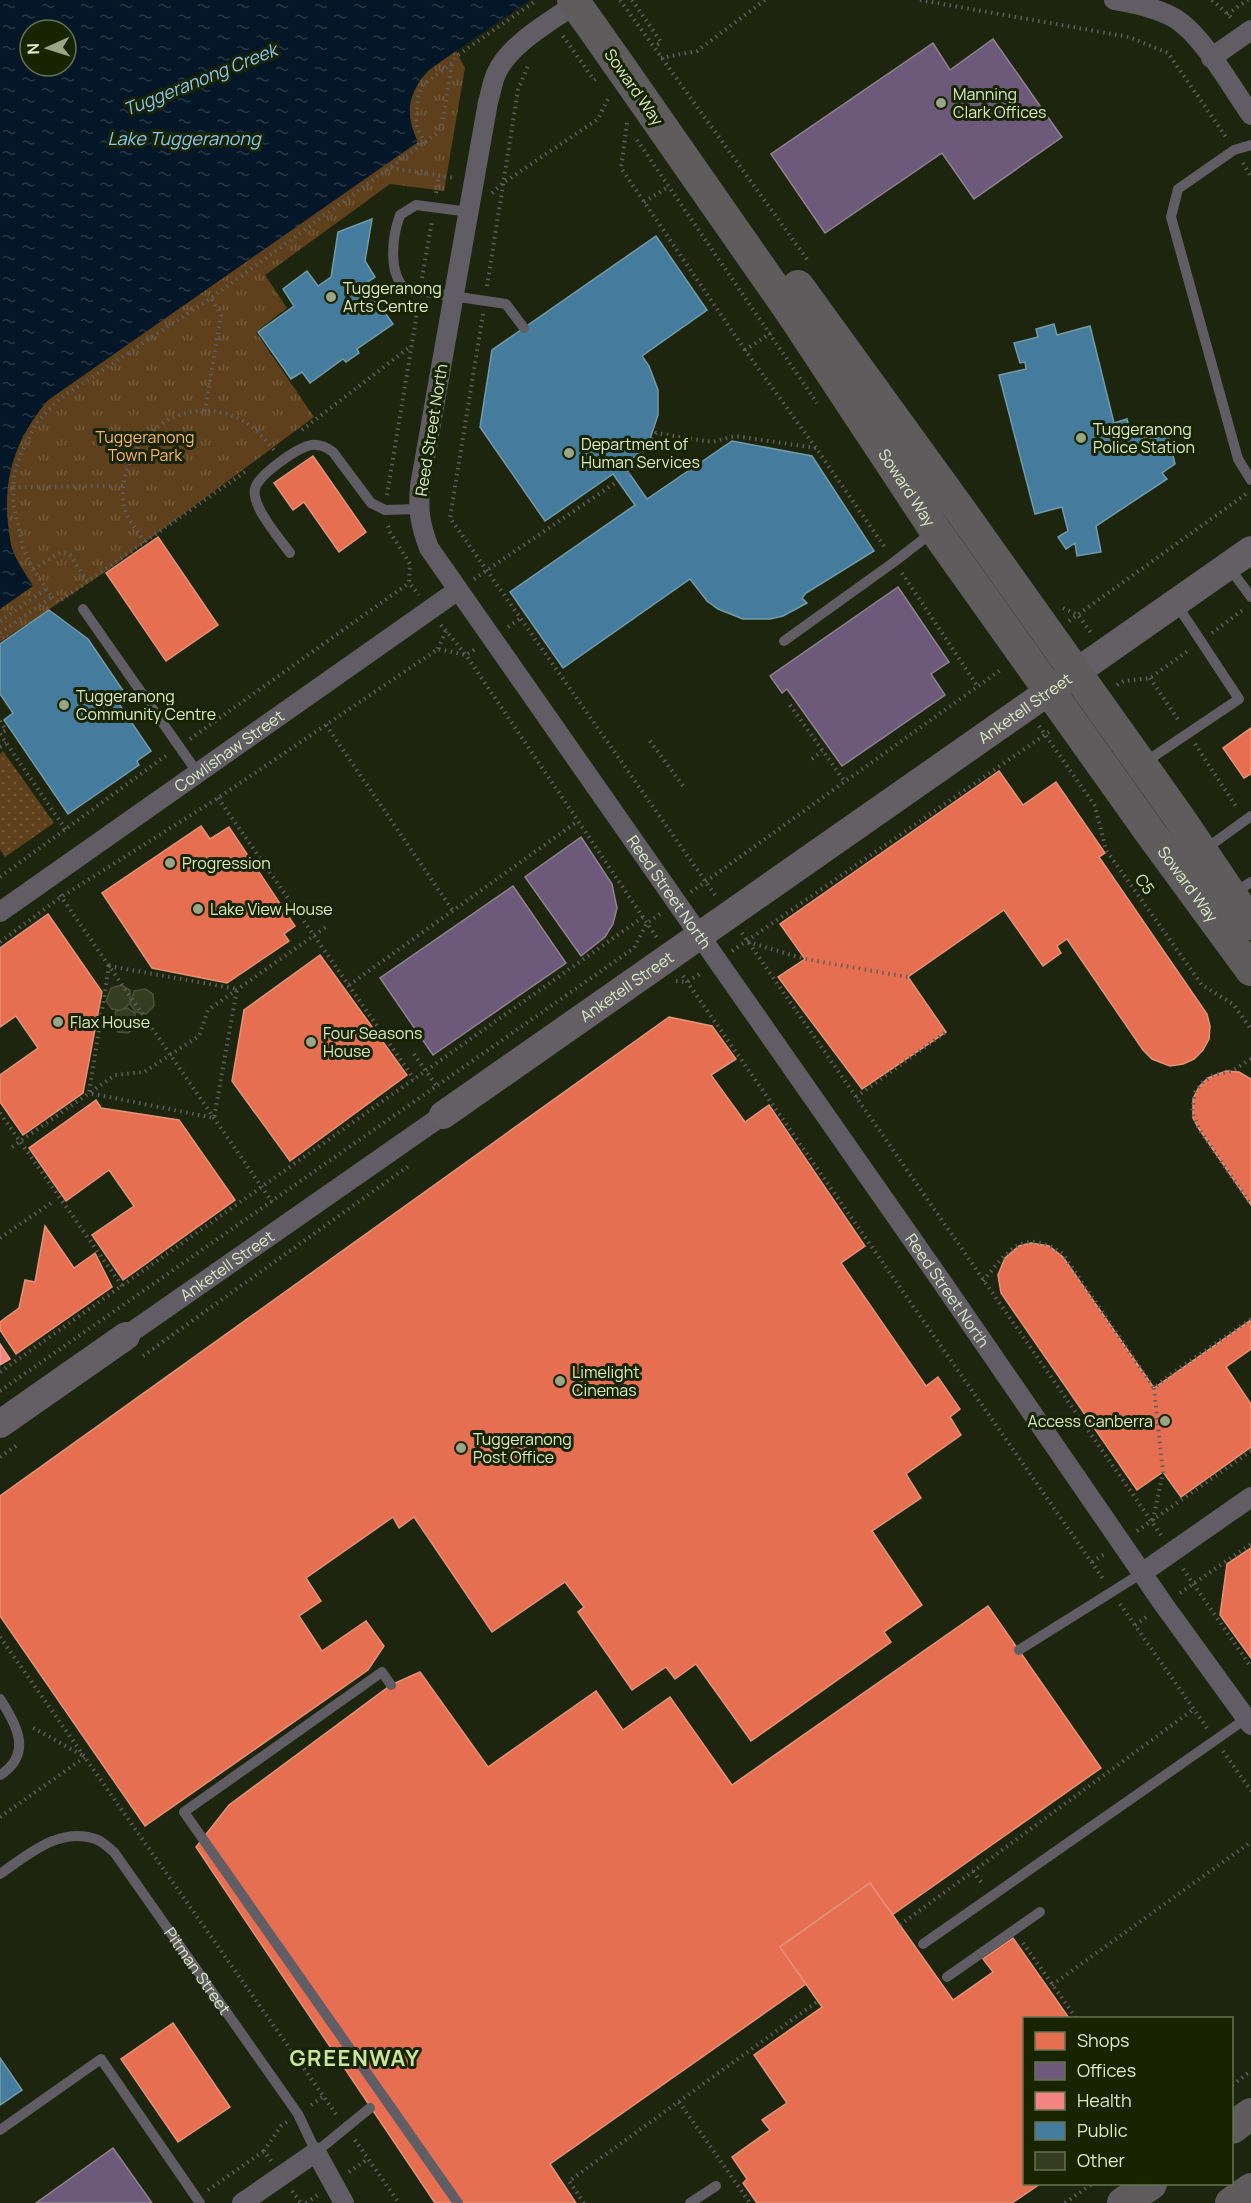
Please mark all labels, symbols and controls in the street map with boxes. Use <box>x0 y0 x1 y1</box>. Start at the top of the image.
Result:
north arrow <box>18 18 78 78</box>
water label: Tuggeranong Creek <box>120 36 283 121</box>
text: N <box>22 42 44 55</box>
street label: Soward Way <box>599 44 669 130</box>
place label: Manning Clark Offices <box>953 83 1047 123</box>
marker: Manning Clark Offices <box>934 96 948 110</box>
water label: Lake Tuggeranong <box>107 126 262 150</box>
place label: Tuggeranong Arts Centre <box>343 277 442 317</box>
marker: Tuggeranong Arts Centre <box>324 290 338 304</box>
street label: Reed Street North <box>410 362 452 498</box>
place label: Tuggeranong Police Station <box>1093 418 1195 458</box>
park label: Tuggeranong Town Park <box>96 426 194 466</box>
marker: Tuggeranong Police Station <box>1074 431 1088 445</box>
place label: Department of Human Services <box>581 433 700 473</box>
street label: Soward Way <box>873 444 941 531</box>
marker: Department of Human Services <box>562 446 576 460</box>
street label: Anketell Street <box>973 668 1076 749</box>
place label: Tuggeranong Community Centre <box>76 685 216 725</box>
marker: Tuggeranong Community Centre <box>57 698 71 712</box>
street label: Cowlishaw Street <box>170 705 288 797</box>
street label: Reed Street North <box>622 831 717 953</box>
street label: Soward Way <box>1153 842 1224 927</box>
place label: Progression <box>182 852 271 874</box>
marker: Progression <box>163 856 177 870</box>
street label: C5 <box>1130 869 1160 899</box>
place label: Lake View House <box>210 898 333 920</box>
marker: Lake View House <box>191 902 205 916</box>
street label: Anketell Street <box>575 946 678 1027</box>
place label: Flax House <box>70 1011 150 1033</box>
marker: Flax House <box>51 1015 65 1029</box>
place label: Four Seasons House <box>323 1022 422 1062</box>
marker: Four Seasons House <box>304 1035 318 1049</box>
street label: Anketell Street <box>175 1225 278 1306</box>
street label: Reed Street North <box>900 1229 995 1352</box>
place label: Limelight Cinemas <box>572 1361 640 1401</box>
marker: Limelight Cinemas <box>553 1374 567 1388</box>
place label: Access Canberra <box>1028 1410 1153 1432</box>
marker: Access Canberra <box>1158 1414 1172 1428</box>
place label: Tuggeranong Post Office <box>473 1428 572 1468</box>
marker: Tuggeranong Post Office <box>454 1441 468 1455</box>
street label: Pitman Street <box>159 1923 236 2019</box>
legend <box>1023 2017 1233 2185</box>
text: Shops <box>1077 2028 1129 2052</box>
district label: GREENWAY <box>290 2043 420 2073</box>
text: Offices <box>1077 2058 1136 2082</box>
text: Health <box>1077 2088 1132 2112</box>
text: Public <box>1077 2118 1128 2142</box>
text: Other <box>1077 2148 1125 2172</box>

